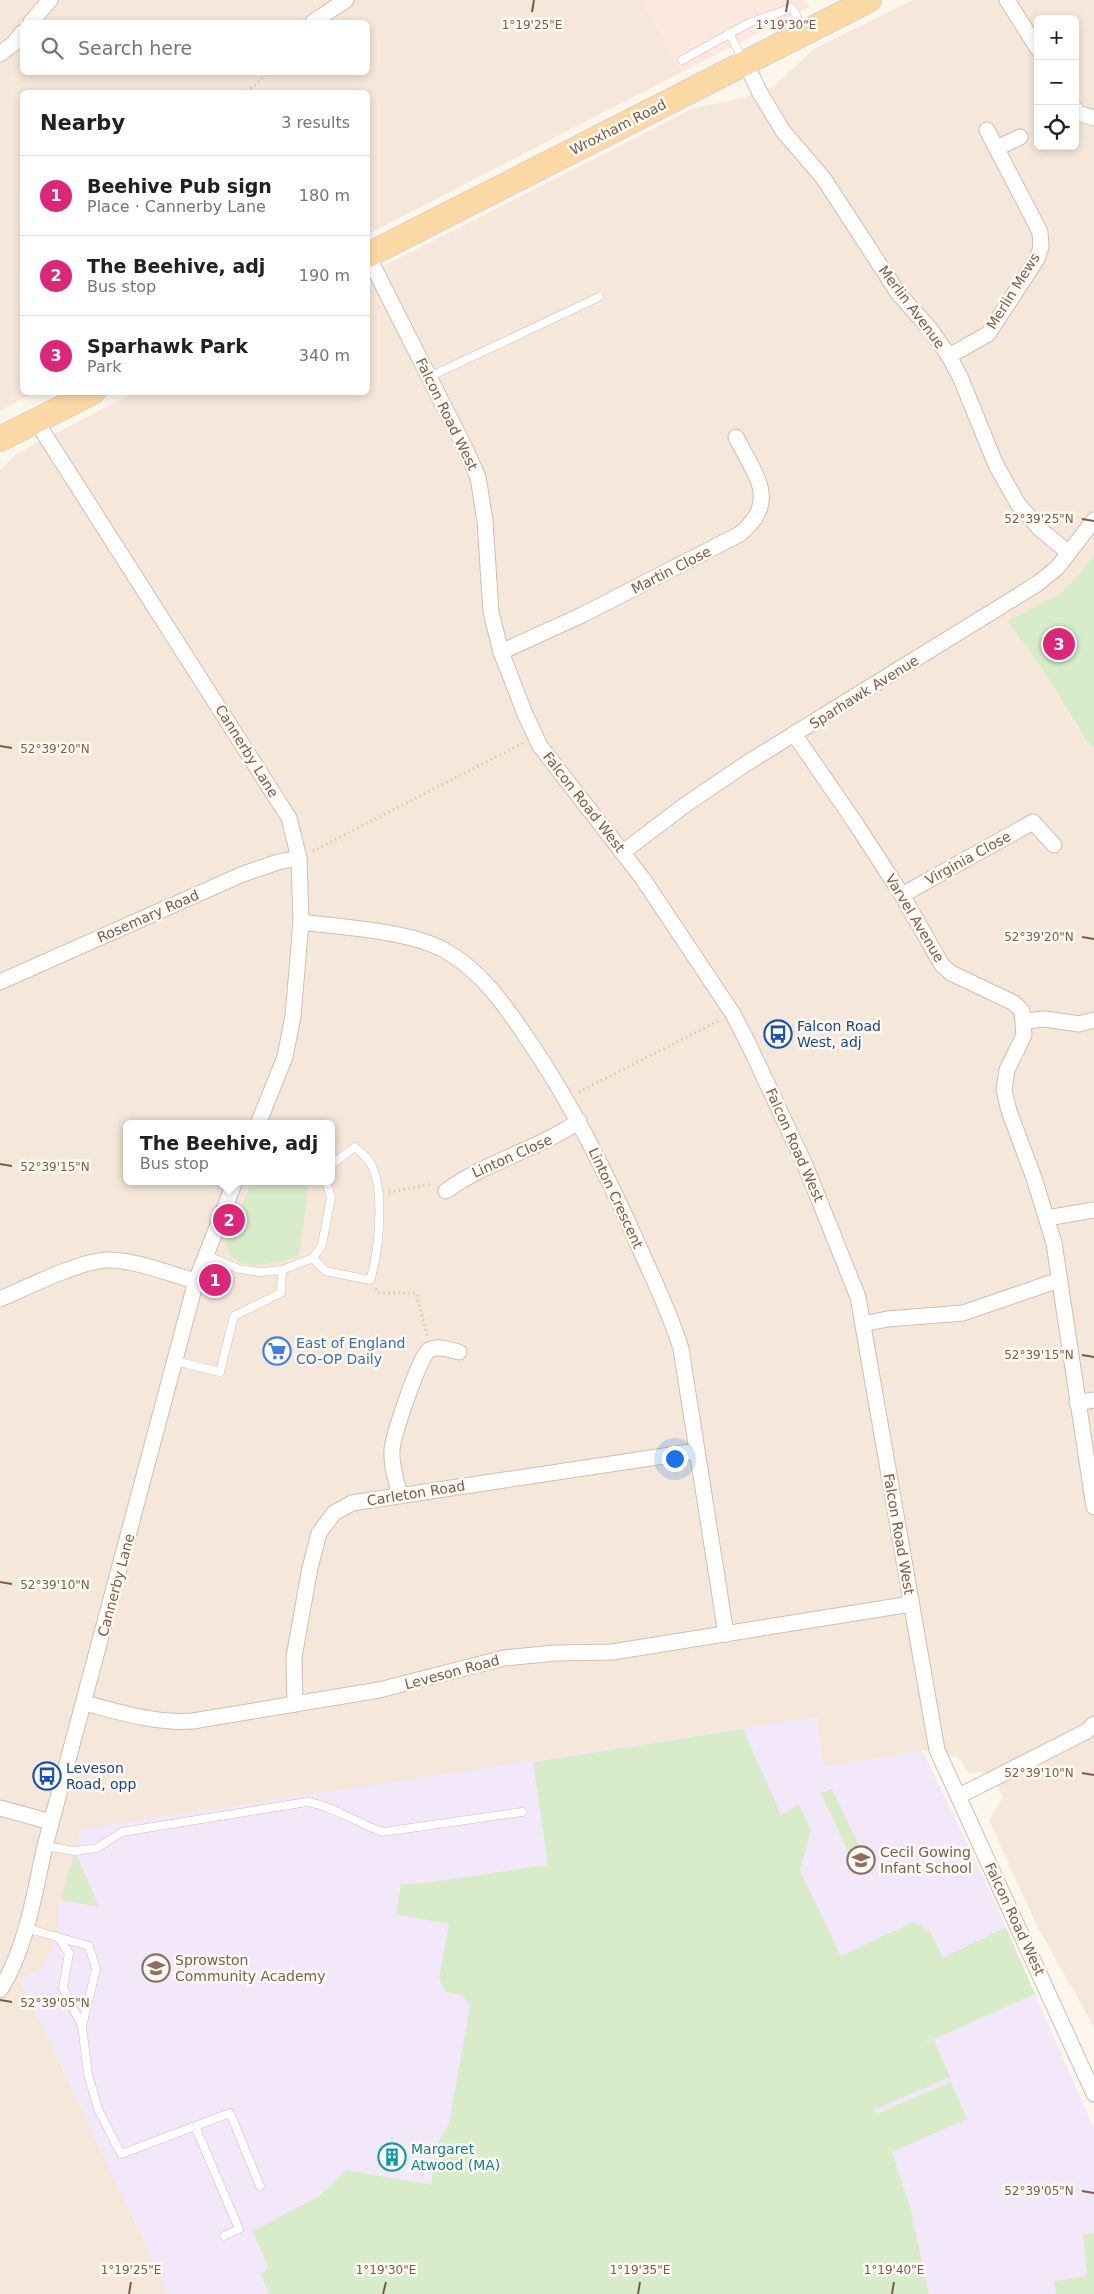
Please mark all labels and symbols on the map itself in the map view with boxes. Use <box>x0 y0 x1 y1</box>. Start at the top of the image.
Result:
text: 1°19'25"E <box>502 18 562 32</box>
text: 1°19'30"E <box>756 18 816 32</box>
street label: Wroxham Road <box>567 96 669 158</box>
street label: Merlin Mews <box>983 250 1043 332</box>
street label: Merlin Avenue <box>876 262 948 352</box>
street label: Falcon Road West <box>413 355 481 473</box>
text: 52°39'25"N <box>1004 512 1074 526</box>
street label: Martin Close <box>628 543 714 597</box>
pin: 3 <box>1043 625 1075 663</box>
street label: Sparhawk Avenue <box>807 652 921 732</box>
street label: Cannerby Lane <box>212 702 282 800</box>
text: 52°39'20"N <box>20 742 90 756</box>
street label: Falcon Road West <box>540 749 628 856</box>
street label: Virginia Close <box>922 828 1014 888</box>
street label: Varvel Avenue <box>882 871 948 965</box>
street label: Rosemary Road <box>95 886 201 946</box>
text: 52°39'20"N <box>1004 930 1074 944</box>
place label: Falcon Road West, adj <box>797 1018 881 1050</box>
bus stop icon: Falcon Road West, adj <box>763 1019 793 1049</box>
street label: Falcon Road West <box>763 1086 827 1205</box>
street label: Linton Close <box>469 1131 555 1181</box>
street label: Linton Crescent <box>586 1145 647 1252</box>
text: 52°39'15"N <box>20 1160 90 1174</box>
pin: 2 <box>213 1201 245 1239</box>
pin: 1 <box>199 1261 231 1299</box>
place label: East of England CO-OP Daily <box>296 1335 405 1367</box>
supermarket icon: East of England CO-OP Daily <box>262 1336 292 1366</box>
text: 52°39'15"N <box>1004 1348 1074 1362</box>
your location <box>662 1446 688 1472</box>
street label: Falcon Road West <box>880 1472 918 1596</box>
street label: Carleton Road <box>366 1477 466 1509</box>
street label: Cannerby Lane <box>95 1532 137 1638</box>
text: 52°39'10"N <box>20 1578 90 1592</box>
street label: Leveson Road <box>403 1652 501 1692</box>
place label: Leveson Road, opp <box>66 1760 136 1792</box>
bus stop icon: Leveson Road, opp <box>32 1761 62 1791</box>
text: 52°39'10"N <box>1004 1766 1074 1780</box>
place label: Cecil Gowing Infant School <box>880 1844 972 1876</box>
school or university icon: Cecil Gowing Infant School <box>846 1845 876 1875</box>
street label: Falcon Road West <box>982 1860 1048 1978</box>
place label: Sprowston Community Academy <box>175 1952 326 1984</box>
school or university icon: Sprowston Community Academy <box>141 1953 171 1983</box>
text: 52°39'05"N <box>20 1996 90 2010</box>
place label: Margaret Atwood (MA) <box>411 2141 500 2173</box>
building icon: Margaret Atwood (MA) <box>377 2142 407 2172</box>
text: 52°39'05"N <box>1004 2184 1074 2198</box>
text: 1°19'25"E <box>101 2263 161 2277</box>
text: 1°19'30"E <box>356 2263 416 2277</box>
text: 1°19'35"E <box>610 2263 670 2277</box>
text: 1°19'40"E <box>864 2263 924 2277</box>

